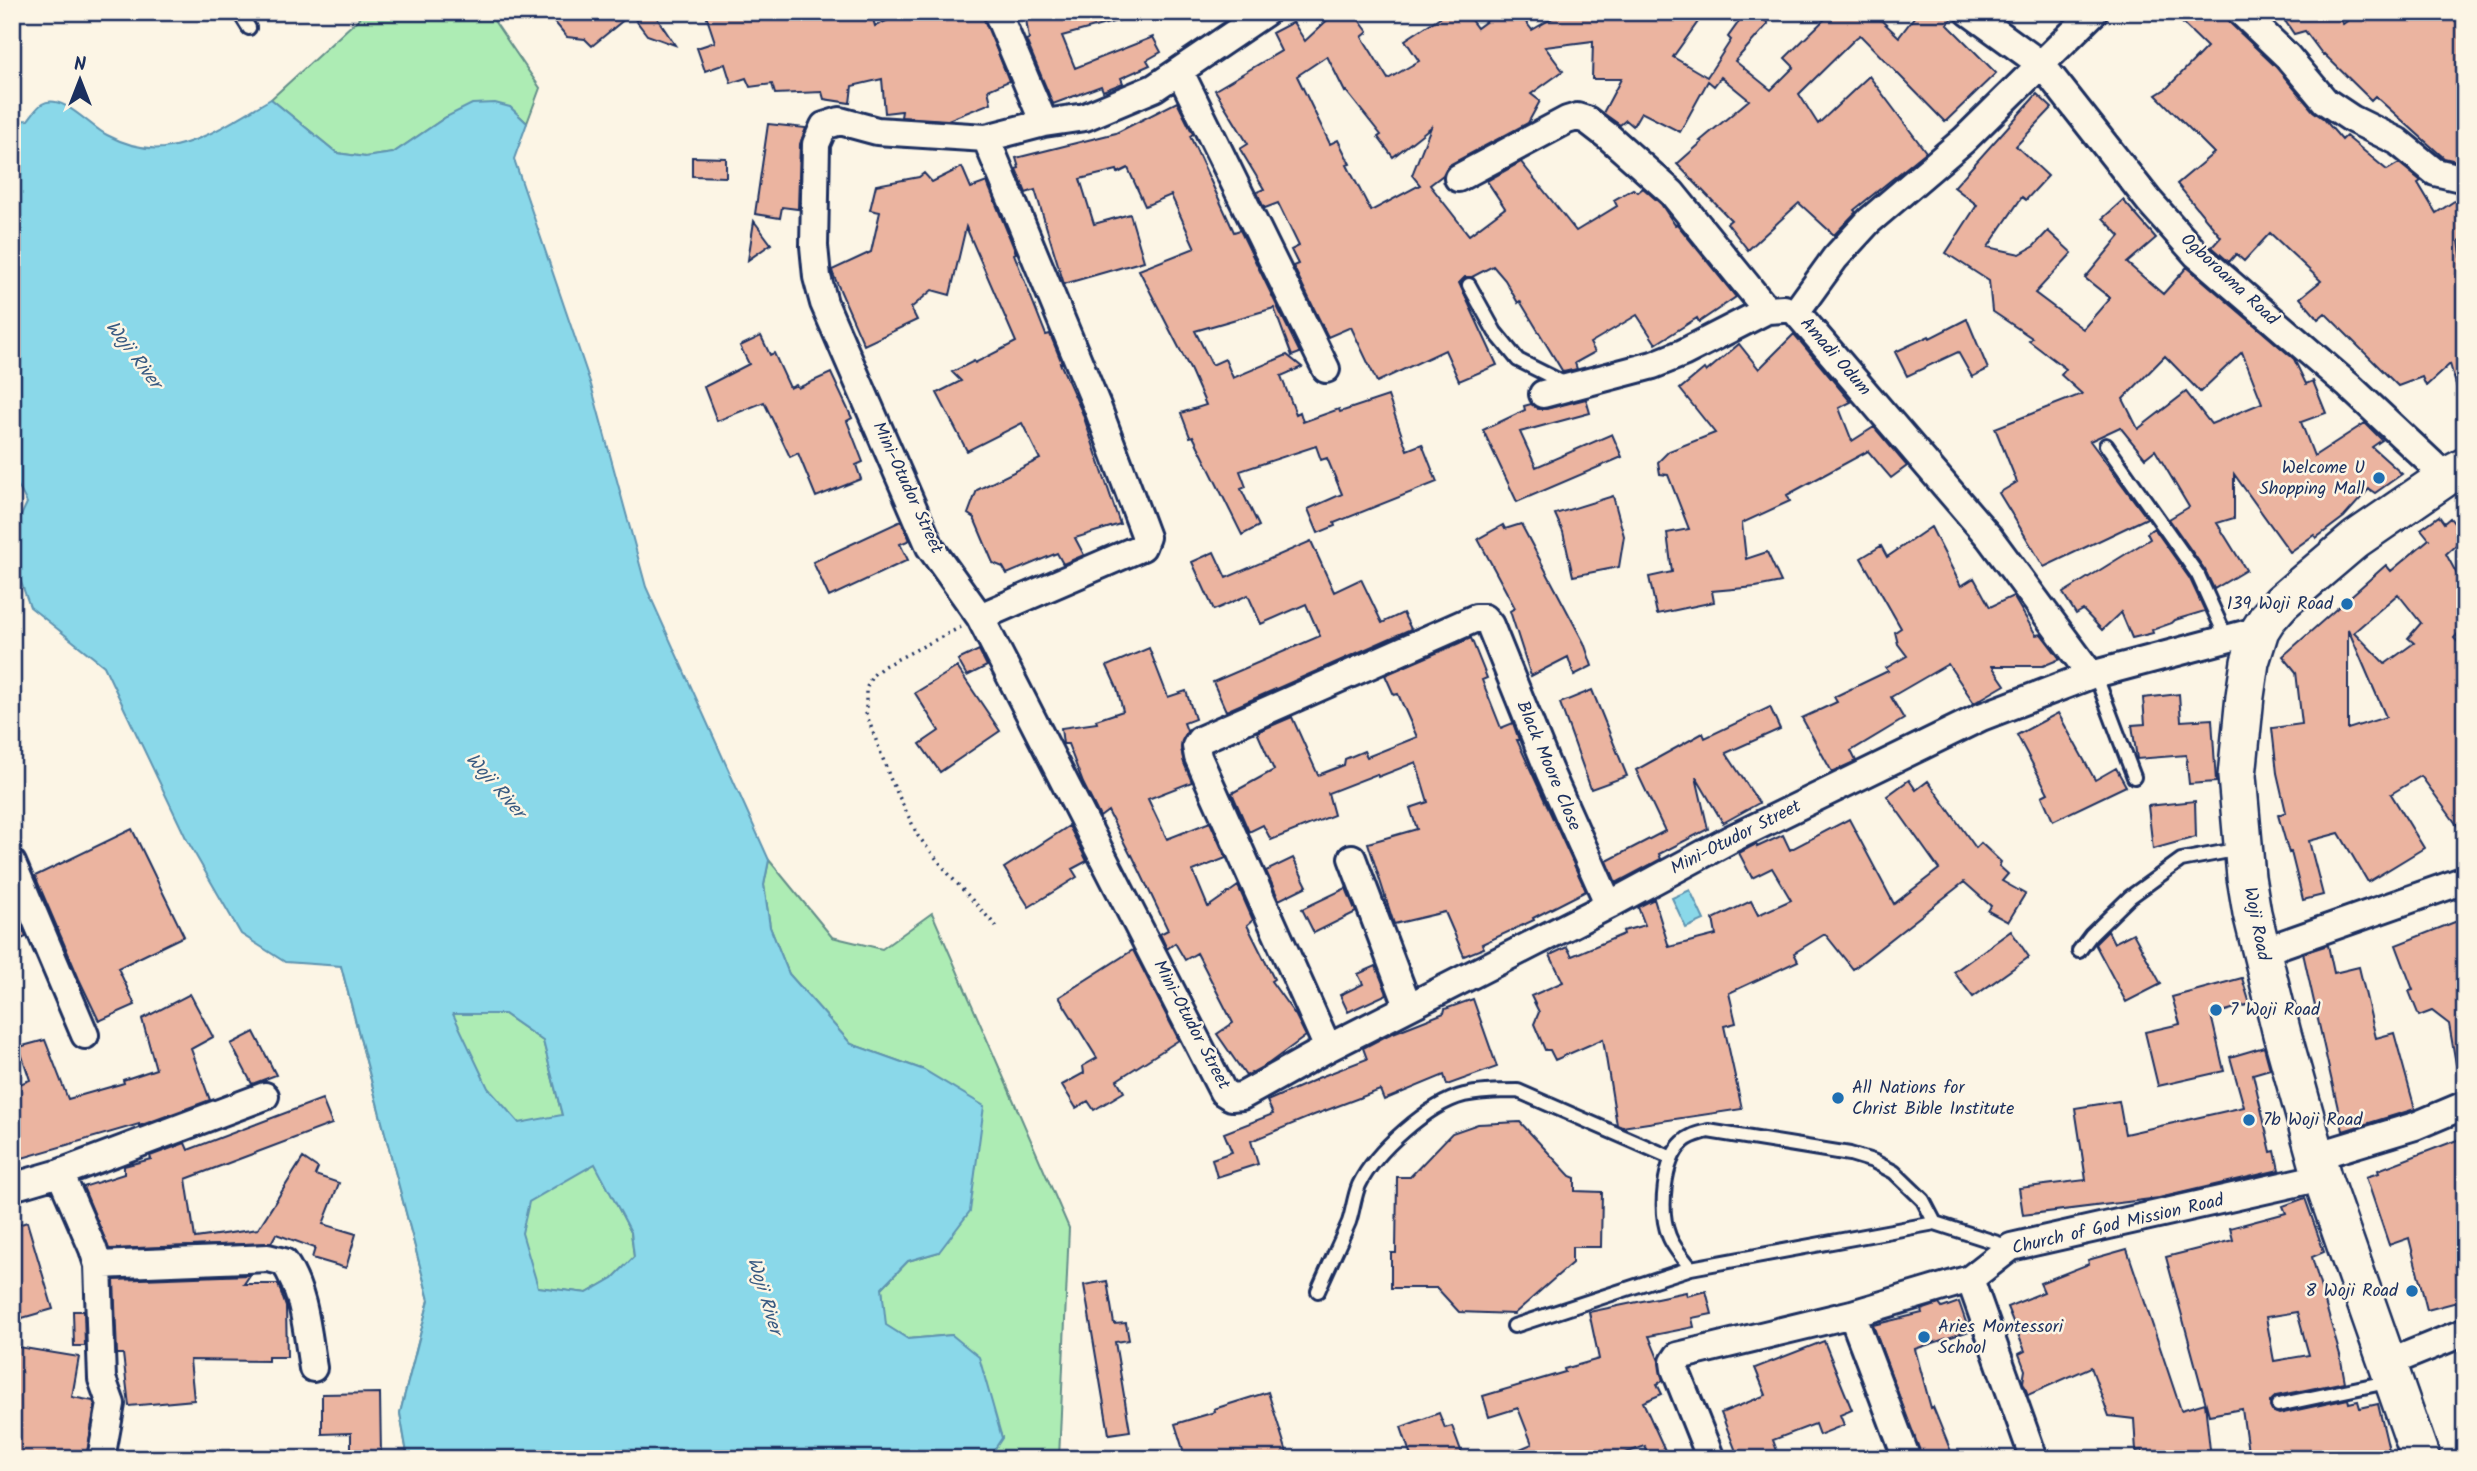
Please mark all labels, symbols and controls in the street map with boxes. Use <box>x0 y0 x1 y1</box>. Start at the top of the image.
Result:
north arrow <box>46 46 116 116</box>
text: N <box>74 50 86 80</box>
street label: Ogboroama Road <box>2173 226 2286 334</box>
street label: Amadi Odum <box>1792 311 1878 403</box>
water label: Woji River <box>97 314 171 398</box>
street label: Mini-Otudor Street <box>864 417 951 560</box>
place label: Welcome U Shopping Mall <box>2259 454 2366 504</box>
marker: Welcome U Shopping Mall <box>2371 470 2387 486</box>
place label: 139 Woji Road <box>2227 590 2334 619</box>
marker: 139 Woji Road <box>2339 596 2355 612</box>
street label: Black Moore Close <box>1508 696 1588 836</box>
water label: Woji River <box>458 746 535 828</box>
street label: Mini-Otudor Street <box>1666 792 1807 883</box>
street label: Woji Road <box>2235 885 2278 964</box>
street label: Mini-Otudor Street <box>1145 955 1238 1096</box>
place label: 7 Woji Road <box>2230 996 2321 1025</box>
marker: 7 Woji Road <box>2208 1002 2224 1018</box>
place label: All Nations for Christ Bible Institute <box>1852 1074 2014 1124</box>
marker: All Nations for Christ Bible Institute <box>1830 1090 1846 1106</box>
place label: 7b Woji Road <box>2263 1106 2363 1135</box>
marker: 7b Woji Road <box>2241 1112 2257 1128</box>
street label: Church of God Mission Road <box>2009 1186 2228 1263</box>
water label: Woji River <box>738 1254 791 1342</box>
place label: 8 Woji Road <box>2306 1277 2399 1306</box>
marker: 8 Woji Road <box>2404 1283 2420 1299</box>
place label: Aries Montessori School <box>1938 1313 2064 1363</box>
marker: Aries Montessori School <box>1916 1329 1932 1345</box>

